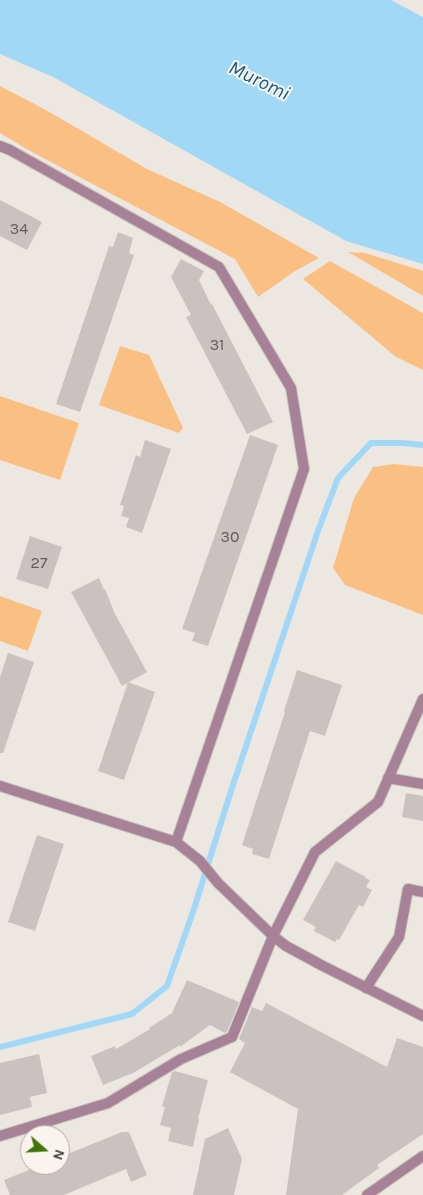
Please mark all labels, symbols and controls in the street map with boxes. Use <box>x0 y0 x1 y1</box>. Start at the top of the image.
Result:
water label: Muromi <box>225 56 293 106</box>
house number: 34 <box>10 219 28 239</box>
house number: 31 <box>210 335 224 355</box>
house number: 30 <box>221 527 239 547</box>
house number: 27 <box>31 553 47 573</box>
north arrow <box>20 1125 70 1175</box>
text: N <box>49 1147 68 1162</box>

